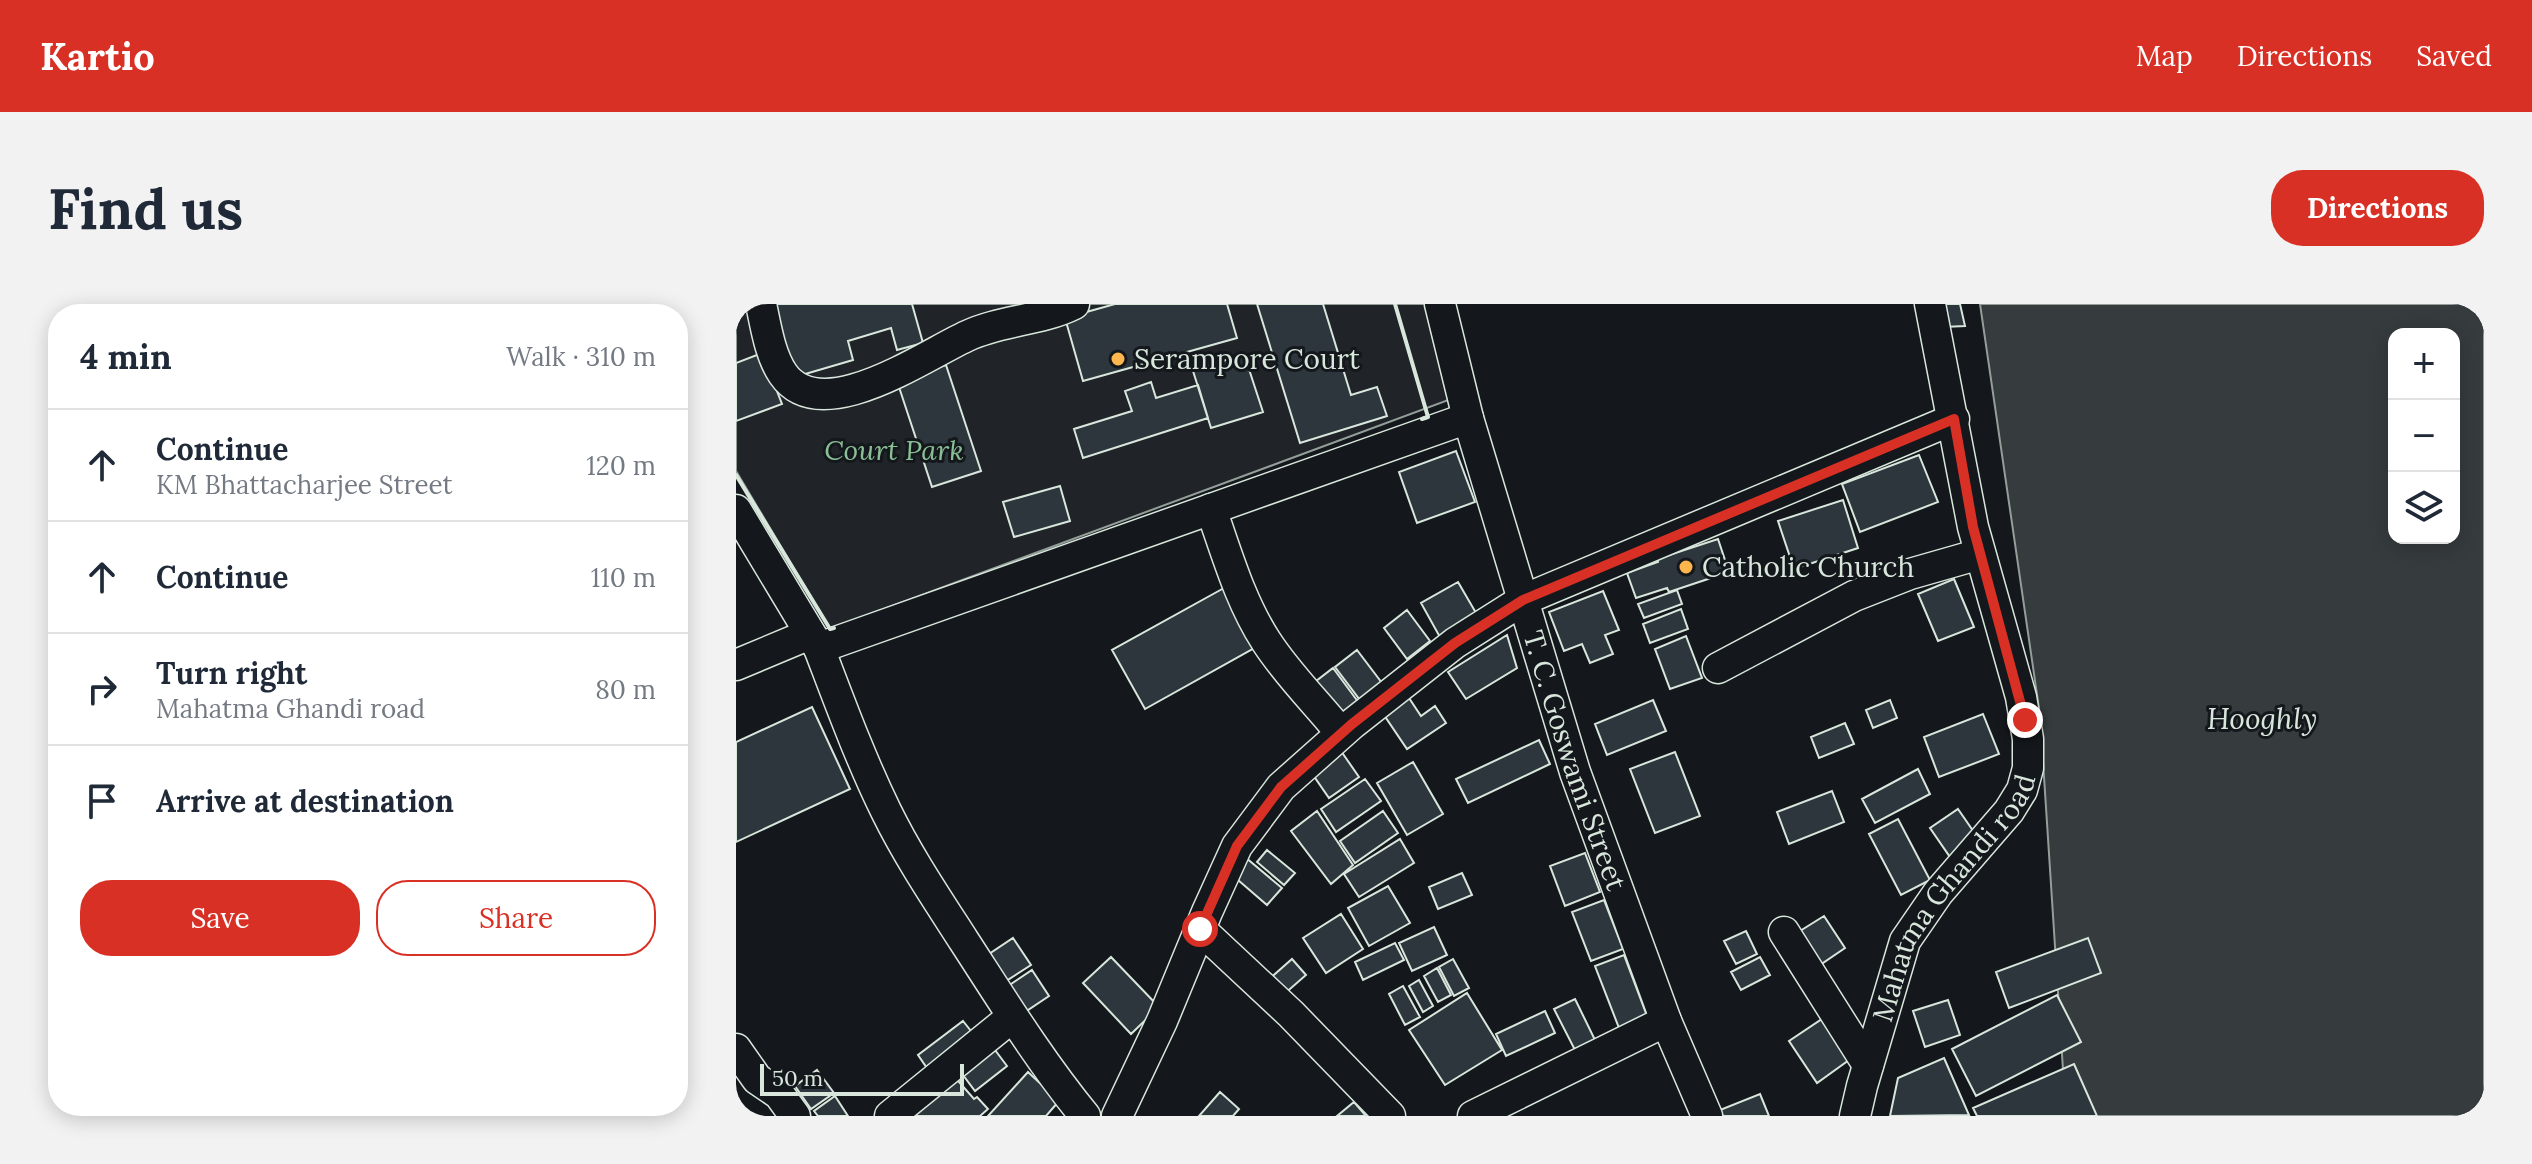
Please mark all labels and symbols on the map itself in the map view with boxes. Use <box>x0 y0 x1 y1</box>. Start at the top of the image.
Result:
place label: Serampore Court <box>1134 341 1360 377</box>
marker: Serampore Court <box>1109 350 1127 368</box>
park label: Court Park <box>824 432 964 468</box>
place label: Catholic Church <box>1702 549 1914 585</box>
marker: Catholic Church <box>1677 558 1695 576</box>
street label: T. C. Goswami Street <box>1515 626 1635 895</box>
water label: Hooghly <box>2207 699 2317 737</box>
route end <box>2007 702 2043 738</box>
street label: Mahatma Ghandi road <box>1864 770 2043 1026</box>
route start <box>1182 911 1218 947</box>
scale bar <box>760 1060 964 1096</box>

